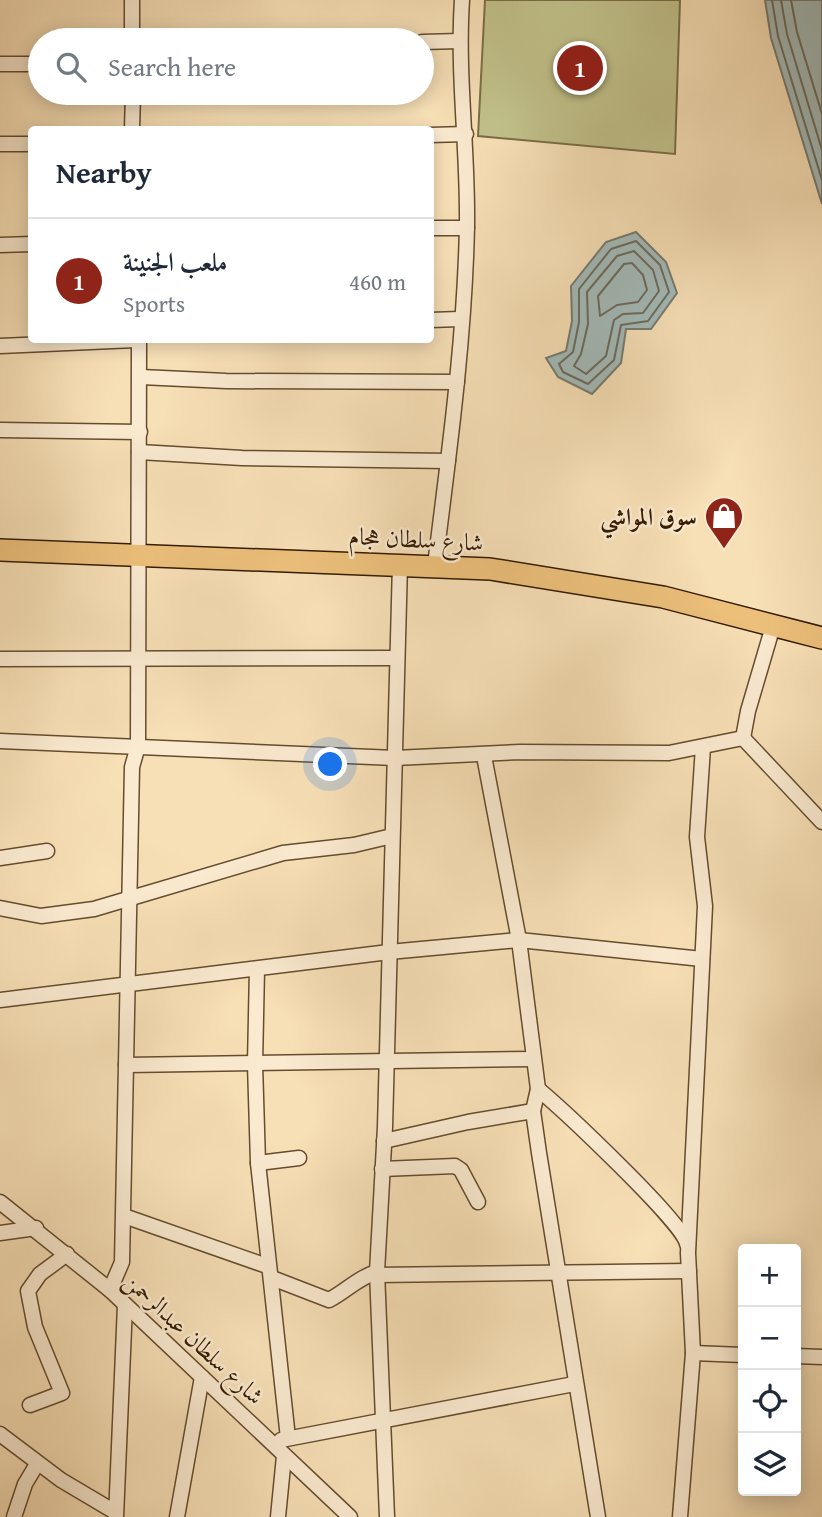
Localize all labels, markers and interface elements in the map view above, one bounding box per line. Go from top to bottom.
search box [28,28,434,105]
pin: 1 [557,42,603,94]
text: Search here [108,47,236,86]
icon: search [52,48,90,86]
text: Nearby [56,150,152,194]
text: ملعب الجنينة [123,242,227,281]
text: 1 [73,265,85,298]
text: 460 m [349,265,406,298]
text: Sports [123,287,185,320]
shop icon: سوق المواشي [703,495,745,550]
place label: سوق المواشي [600,499,697,539]
street label: شارع سلطان هجام [348,518,484,564]
your location [313,747,347,781]
map controls [738,1244,801,1496]
button: + [738,1244,801,1307]
street label: شارع سلطان عبدالرحمن [114,1263,272,1415]
button: − [738,1307,801,1370]
button: locate [738,1370,801,1433]
button: layers [738,1433,801,1496]

